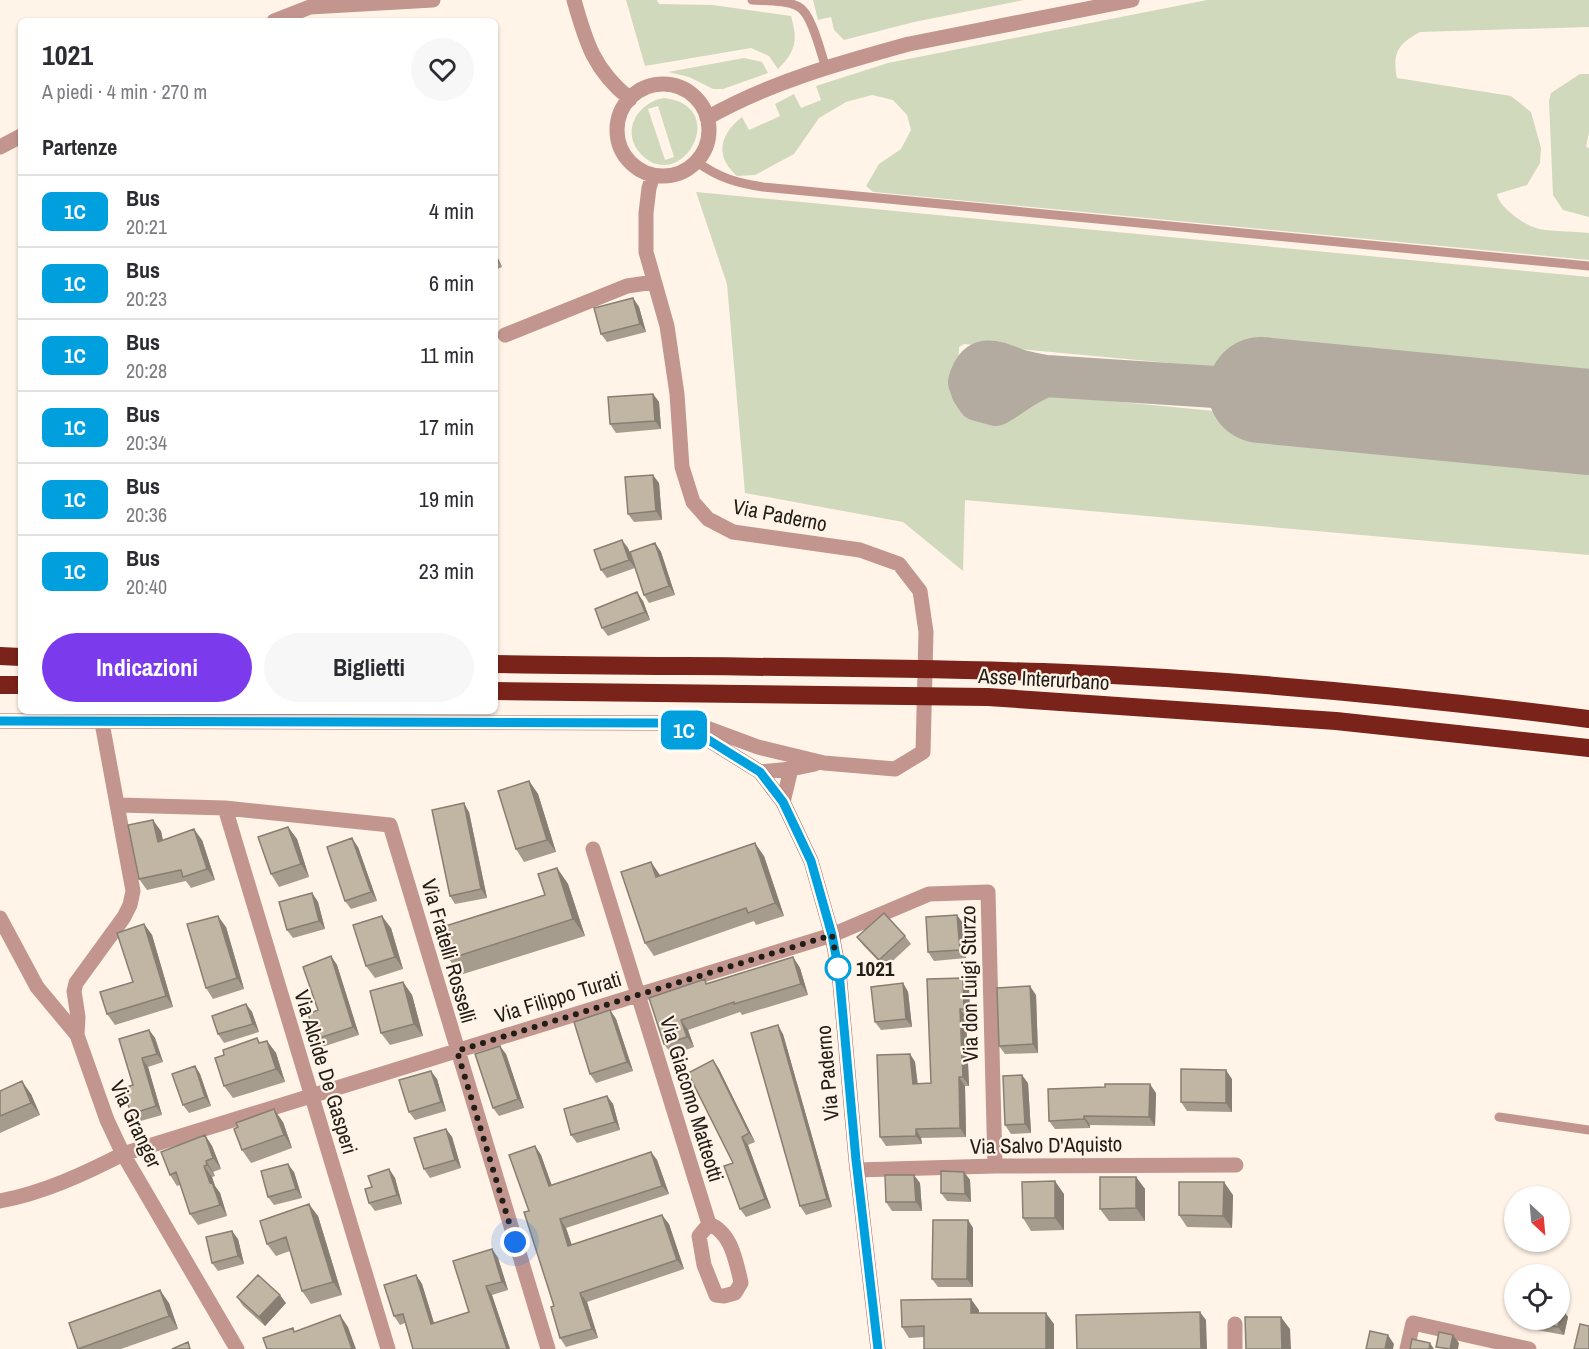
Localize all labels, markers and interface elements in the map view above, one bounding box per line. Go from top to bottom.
text: 1021 [42,36,93,74]
button: heart [411,38,474,101]
text: A piedi · 4 min · 270 m [42,78,207,105]
text: Partenze [42,132,117,162]
text: Bus [126,183,160,213]
text: 4 min [429,196,474,226]
text: 1C [64,197,86,226]
text: 20:21 [126,213,167,240]
text: Bus [126,255,160,285]
text: 6 min [429,268,474,298]
text: 1C [64,269,86,298]
text: 20:23 [126,285,167,312]
text: Bus [126,327,160,357]
text: 11 min [420,340,474,370]
text: 1C [64,341,86,370]
text: 20:28 [126,357,167,384]
text: Bus [126,399,160,429]
text: 17 min [419,412,474,442]
text: 1C [64,413,86,442]
text: 20:34 [126,429,167,456]
text: Bus [126,471,160,501]
text: 19 min [419,484,474,514]
text: 1C [64,485,86,514]
street label: Via Paderno [730,492,830,538]
text: 20:36 [126,501,167,528]
text: Bus [126,543,160,573]
text: 23 min [419,556,474,586]
text: 1C [64,557,86,586]
text: 20:40 [126,573,167,600]
button: Indicazioni [42,633,252,702]
button: Biglietti [264,633,474,702]
street label: Asse Interurbano [977,661,1110,697]
line badge: 1C [657,710,711,750]
text: 1C [673,716,695,745]
street label: Via Fratelli Rosselli [415,875,483,1027]
street label: Via don Luigi Sturzo [953,905,985,1063]
place label: 1021 [856,954,895,983]
marker: 1021 [825,955,851,981]
street label: Via Filippo Turati [491,964,625,1030]
street label: Via Alcide De Gasperi [287,986,365,1158]
street label: Via Giacomo Matteotti [653,1013,731,1185]
street label: Via Paderno [808,1024,846,1122]
street label: Via Granger [103,1075,169,1173]
street label: Via Salvo D'Aquisto [970,1129,1122,1161]
north arrow [1504,1186,1570,1252]
map controls [1504,1186,1570,1330]
your location [500,1227,530,1257]
button: locate [1504,1264,1570,1330]

